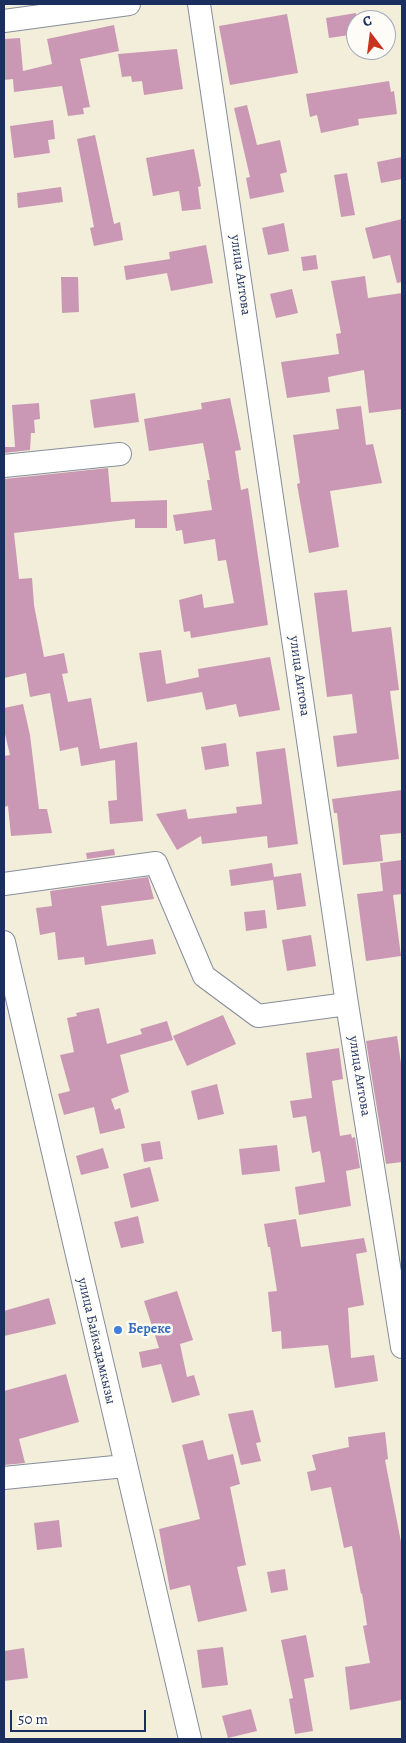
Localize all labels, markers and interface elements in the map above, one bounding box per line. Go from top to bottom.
north arrow [346,10,396,60]
text: С [361,11,374,31]
street label: улица Аитова [226,234,254,316]
street label: улица Аитова [285,635,313,717]
street label: улица Аитова [344,1035,374,1117]
street label: улица Байкадамкызы [73,1276,119,1406]
place label: Береке [128,1322,171,1338]
marker: Береке [112,1324,124,1336]
scale bar [12,1700,149,1732]
text: 50 m [18,1709,48,1729]

